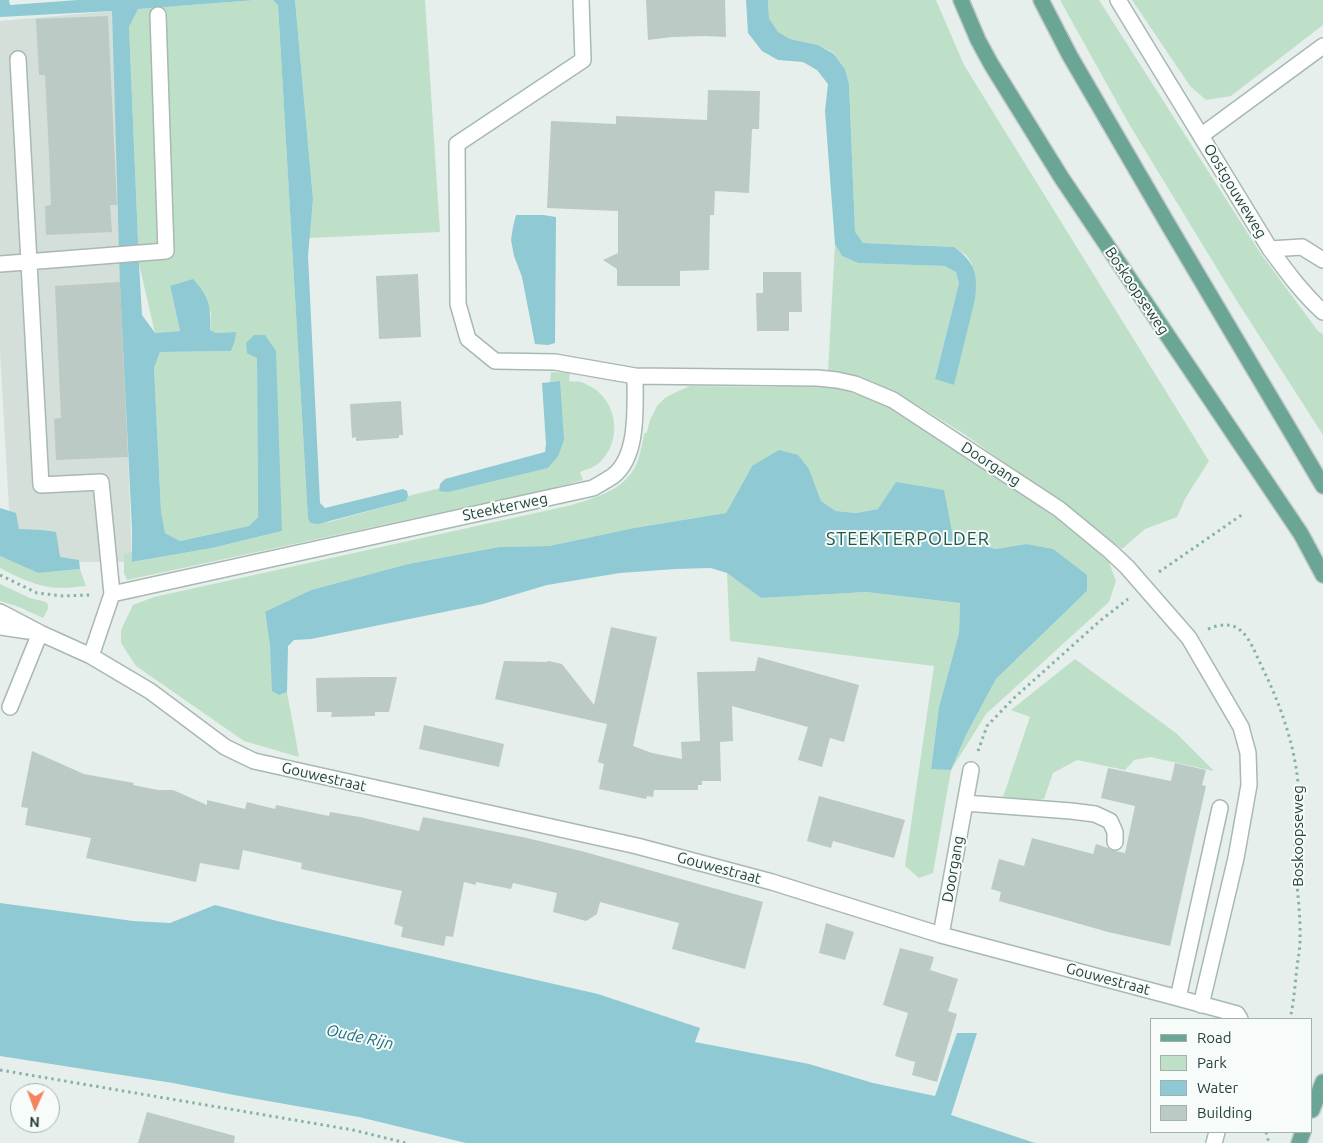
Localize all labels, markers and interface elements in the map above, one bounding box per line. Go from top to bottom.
street label: Oostgouweweg [1200,140,1270,242]
street label: Boskoopseweg [1101,244,1173,338]
street label: Doorgang [958,438,1024,490]
street label: Steekterweg [461,489,549,525]
district label: STEEKTERPOLDER [824,528,992,550]
street label: Gouwestraat [280,758,368,796]
street label: Boskoopseweg [1289,785,1307,887]
street label: Doorgang [938,834,968,904]
street label: Gouwestraat [675,848,763,888]
street label: Gouwestraat [1064,959,1152,999]
legend [1150,1018,1313,1133]
water label: Oude Rijn [325,1021,395,1053]
text: Road [1197,1029,1232,1046]
text: Park [1197,1054,1227,1071]
text: Water [1197,1079,1238,1096]
north arrow [10,1083,60,1133]
text: Building [1197,1104,1252,1121]
text: N [29,1114,40,1130]

